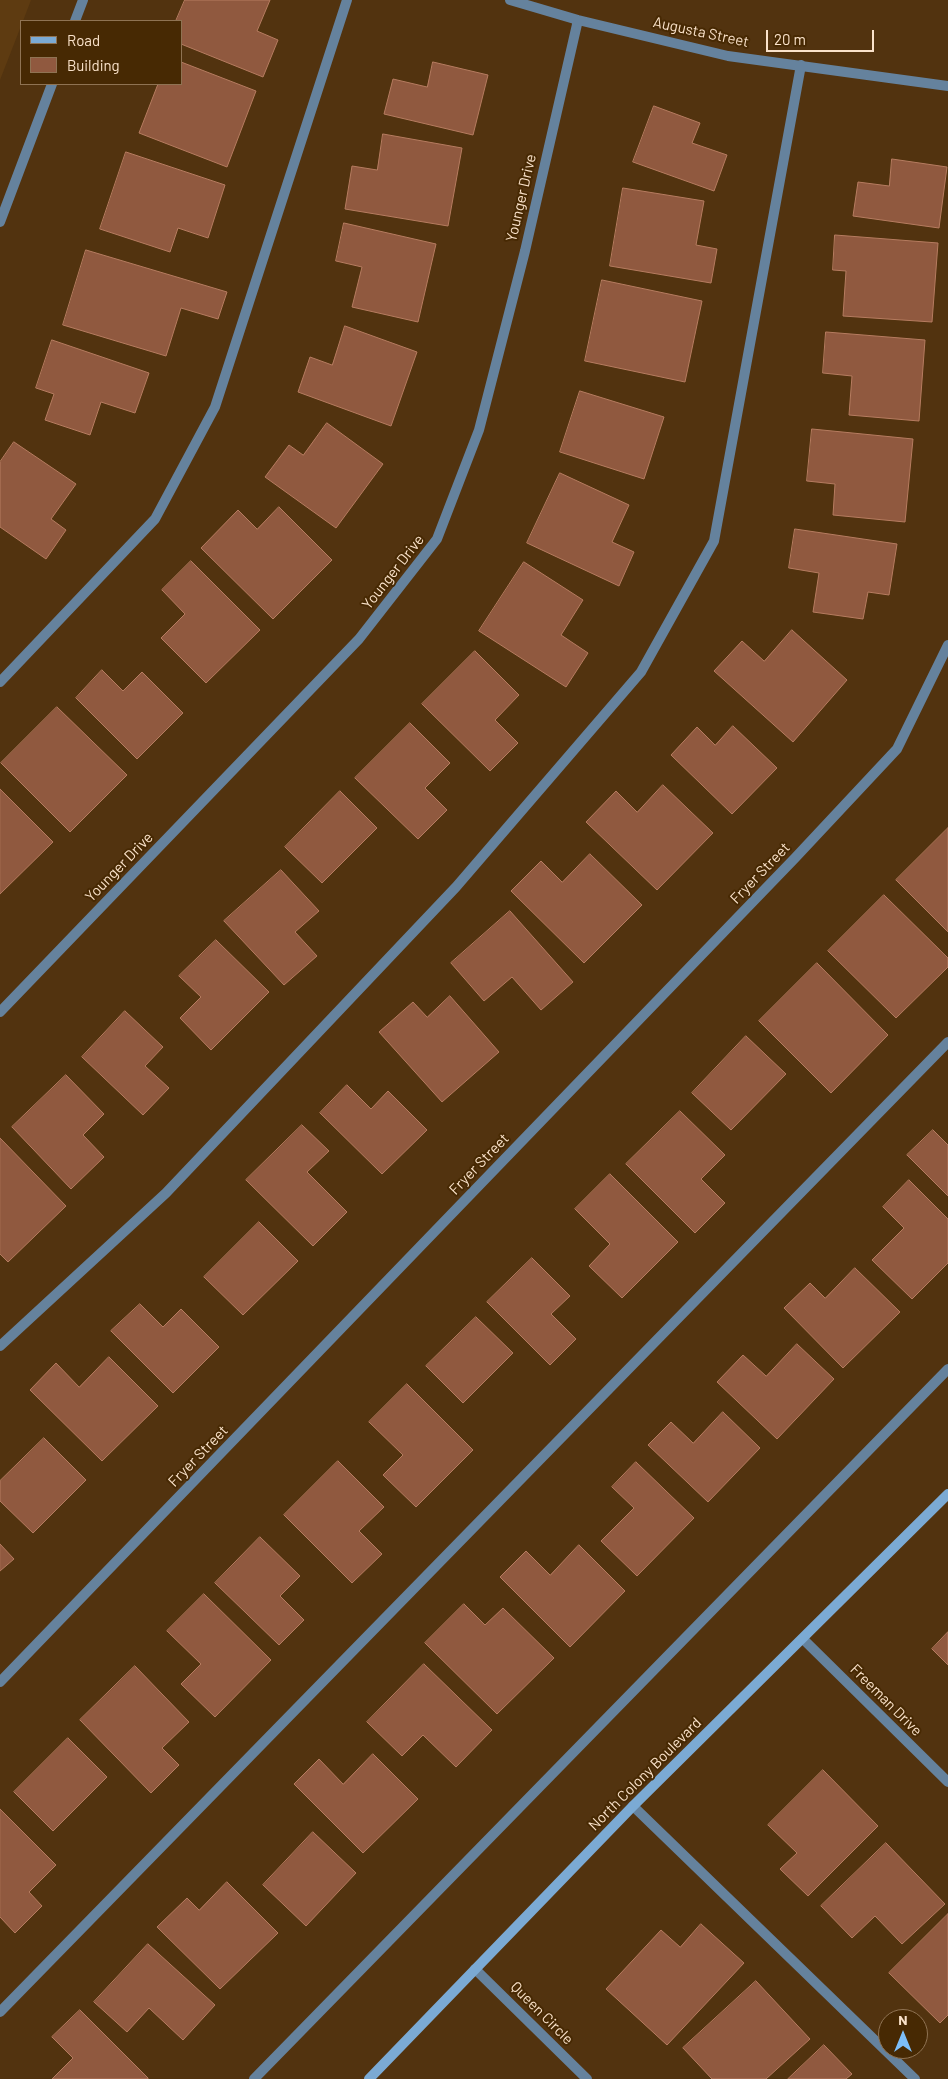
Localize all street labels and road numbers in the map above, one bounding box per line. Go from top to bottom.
street label: Augusta Street [651,13,751,51]
street label: Younger Drive [502,152,540,244]
street label: Younger Drive [358,531,428,613]
street label: Younger Drive [81,828,157,906]
street label: Fryer Street [726,839,794,907]
street label: Fryer Street [445,1130,513,1198]
street label: Fryer Street [164,1422,232,1490]
street label: Freeman Drive [846,1660,926,1740]
street label: North Colony Boulevard [585,1714,705,1834]
street label: Queen Circle [507,1978,577,2048]

